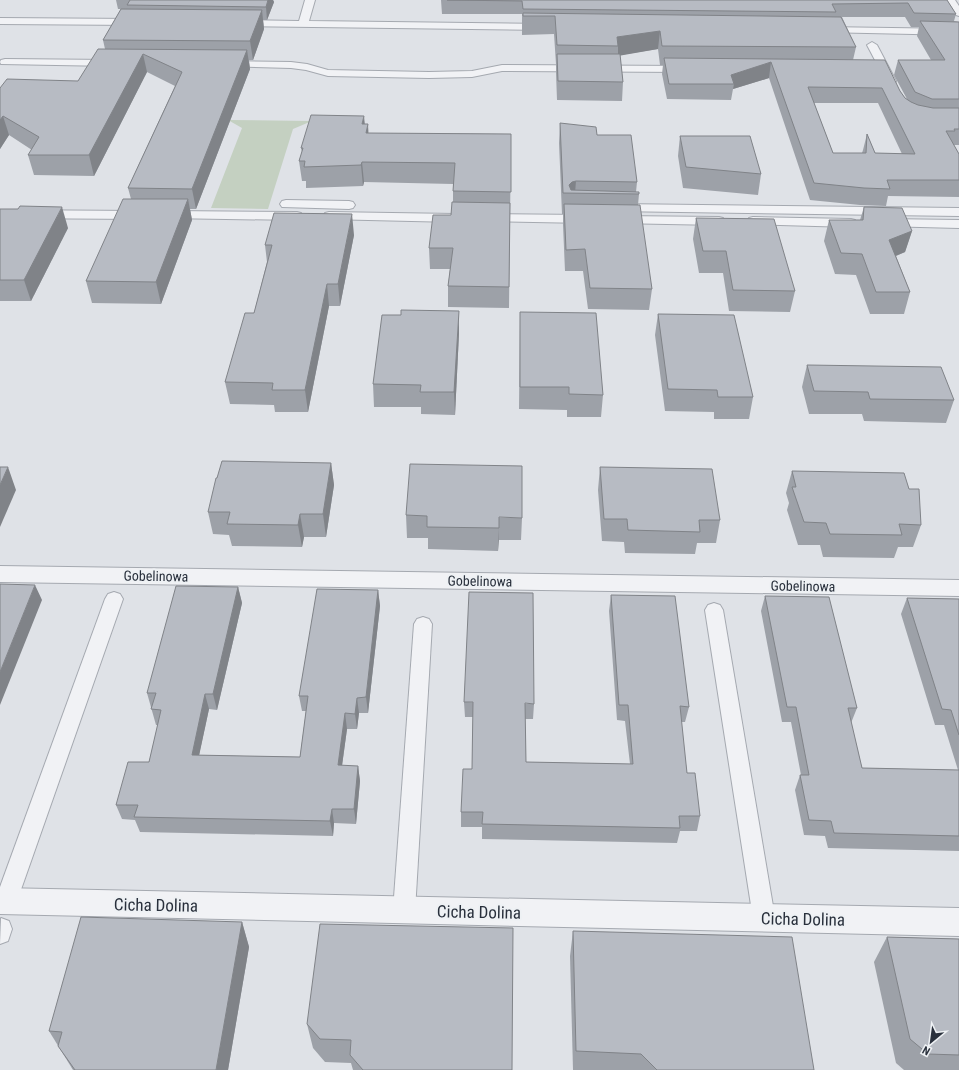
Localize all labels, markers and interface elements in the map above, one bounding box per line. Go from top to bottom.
street label: Gobelinowa [123,567,189,585]
street label: Gobelinowa [447,572,513,590]
street label: Gobelinowa [770,577,836,595]
street label: Cicha Dolina [114,894,198,916]
street label: Cicha Dolina [437,901,521,923]
street label: Cicha Dolina [761,908,845,930]
north arrow [911,1022,951,1062]
text: N [920,1043,932,1058]

